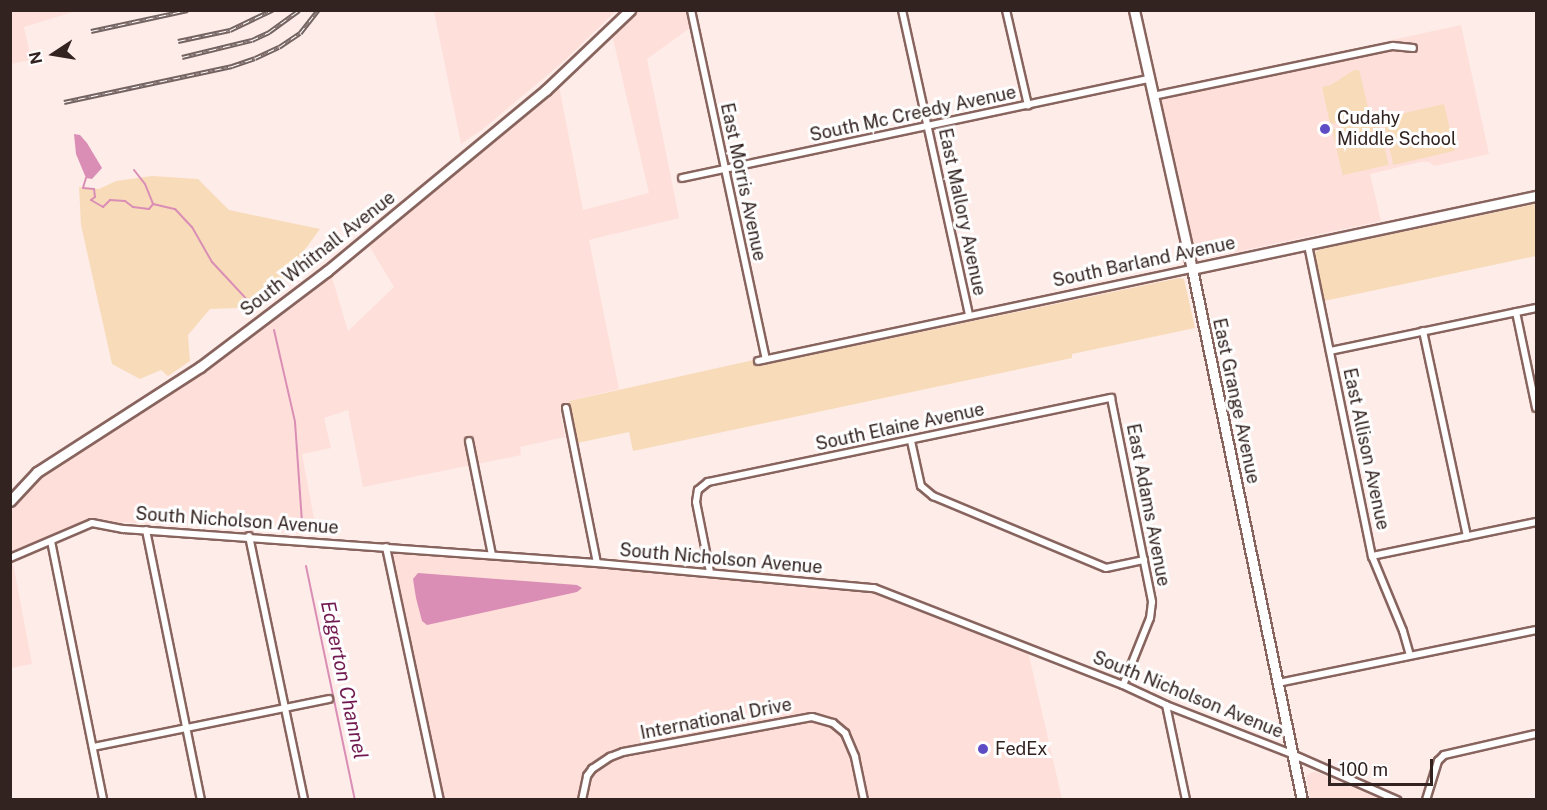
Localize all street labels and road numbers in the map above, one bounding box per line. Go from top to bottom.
street label: South Mc Creedy Avenue [808,82,1018,146]
street label: East Morris Avenue [716,101,770,263]
street label: East Mallory Avenue [934,126,990,298]
street label: South Whitnall Avenue [236,187,400,321]
street label: South Barland Avenue [1051,232,1237,292]
street label: East Grange Avenue [1208,316,1264,486]
street label: East Allison Avenue [1338,366,1394,532]
street label: South Elaine Avenue [814,399,986,455]
street label: East Adams Avenue [1122,422,1174,588]
street label: South Nicholson Avenue [135,503,339,539]
street label: South Nicholson Avenue [619,539,823,579]
street label: South Nicholson Avenue [1090,647,1286,743]
street label: International Drive [638,694,794,744]

